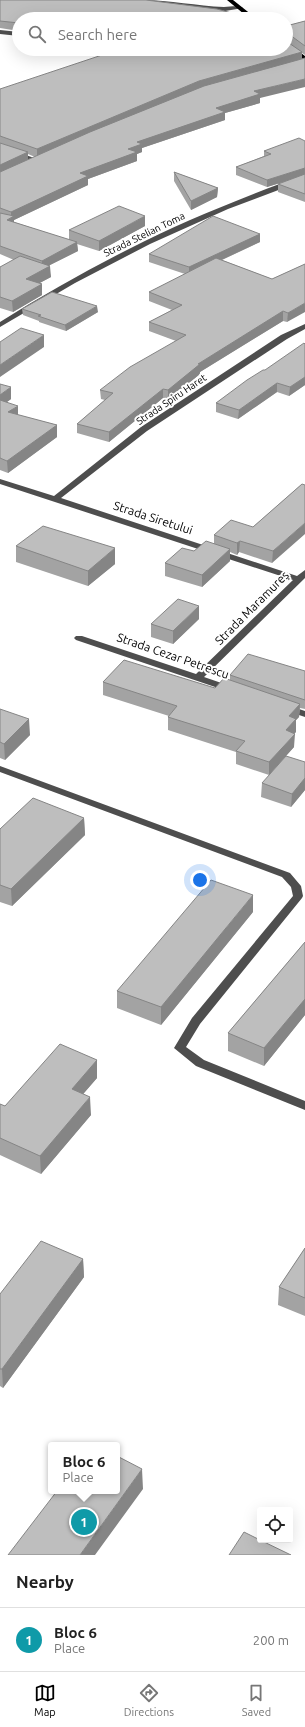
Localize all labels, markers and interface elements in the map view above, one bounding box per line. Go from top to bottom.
search box [12,12,293,56]
icon: search [26,23,48,45]
text: Search here [58,26,137,43]
street label: Strada Stelian Toma [102,210,187,259]
street label: Strada Spiru Haret [134,372,208,427]
street label: Strada Siretului [112,499,194,536]
street label: Strada Maramureș [212,568,291,647]
street label: Strada Cezar Petrescu [115,630,231,681]
your location [190,870,210,890]
popup [48,1442,120,1494]
text: Bloc 6 [63,1453,105,1470]
text: Place [63,1470,94,1484]
pin: 1 [71,1507,97,1537]
map controls [257,1507,293,1543]
button: locate [257,1507,293,1543]
text: Nearby [16,1572,74,1591]
text: Bloc 6 [54,1624,97,1641]
text: 1 [25,1633,33,1647]
text: 200 m [253,1633,289,1647]
text: Place [54,1641,85,1655]
tab: Map [34,1682,56,1718]
tab: Directions [124,1682,174,1718]
tab: Saved [242,1682,271,1718]

